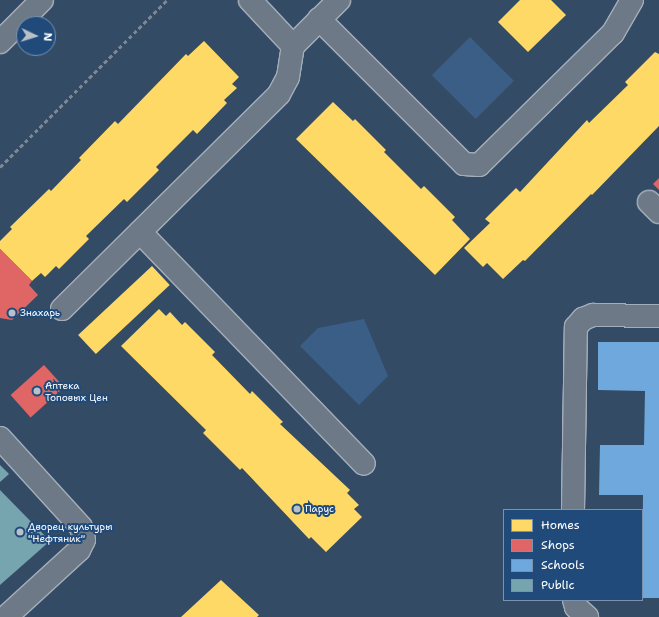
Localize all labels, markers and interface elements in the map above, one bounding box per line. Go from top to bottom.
north arrow [16,16,56,56]
text: N [40,32,55,42]
place label: Знахарь [20,307,60,319]
marker: Знахарь [7,308,17,318]
place label: Аптека Топовых Цен [45,379,108,402]
marker: Аптека Топовых Цен [32,386,42,396]
place label: Парус [305,503,334,515]
marker: Парус [292,504,302,514]
legend [503,509,643,601]
text: Homes [541,517,580,533]
place label: Дворец культуры "Нефтяник" [28,520,112,544]
marker: Дворец культуры "Нефтяник" [15,527,25,537]
text: Shops [541,537,575,553]
text: Schools [541,557,585,573]
text: Public [541,577,575,593]

